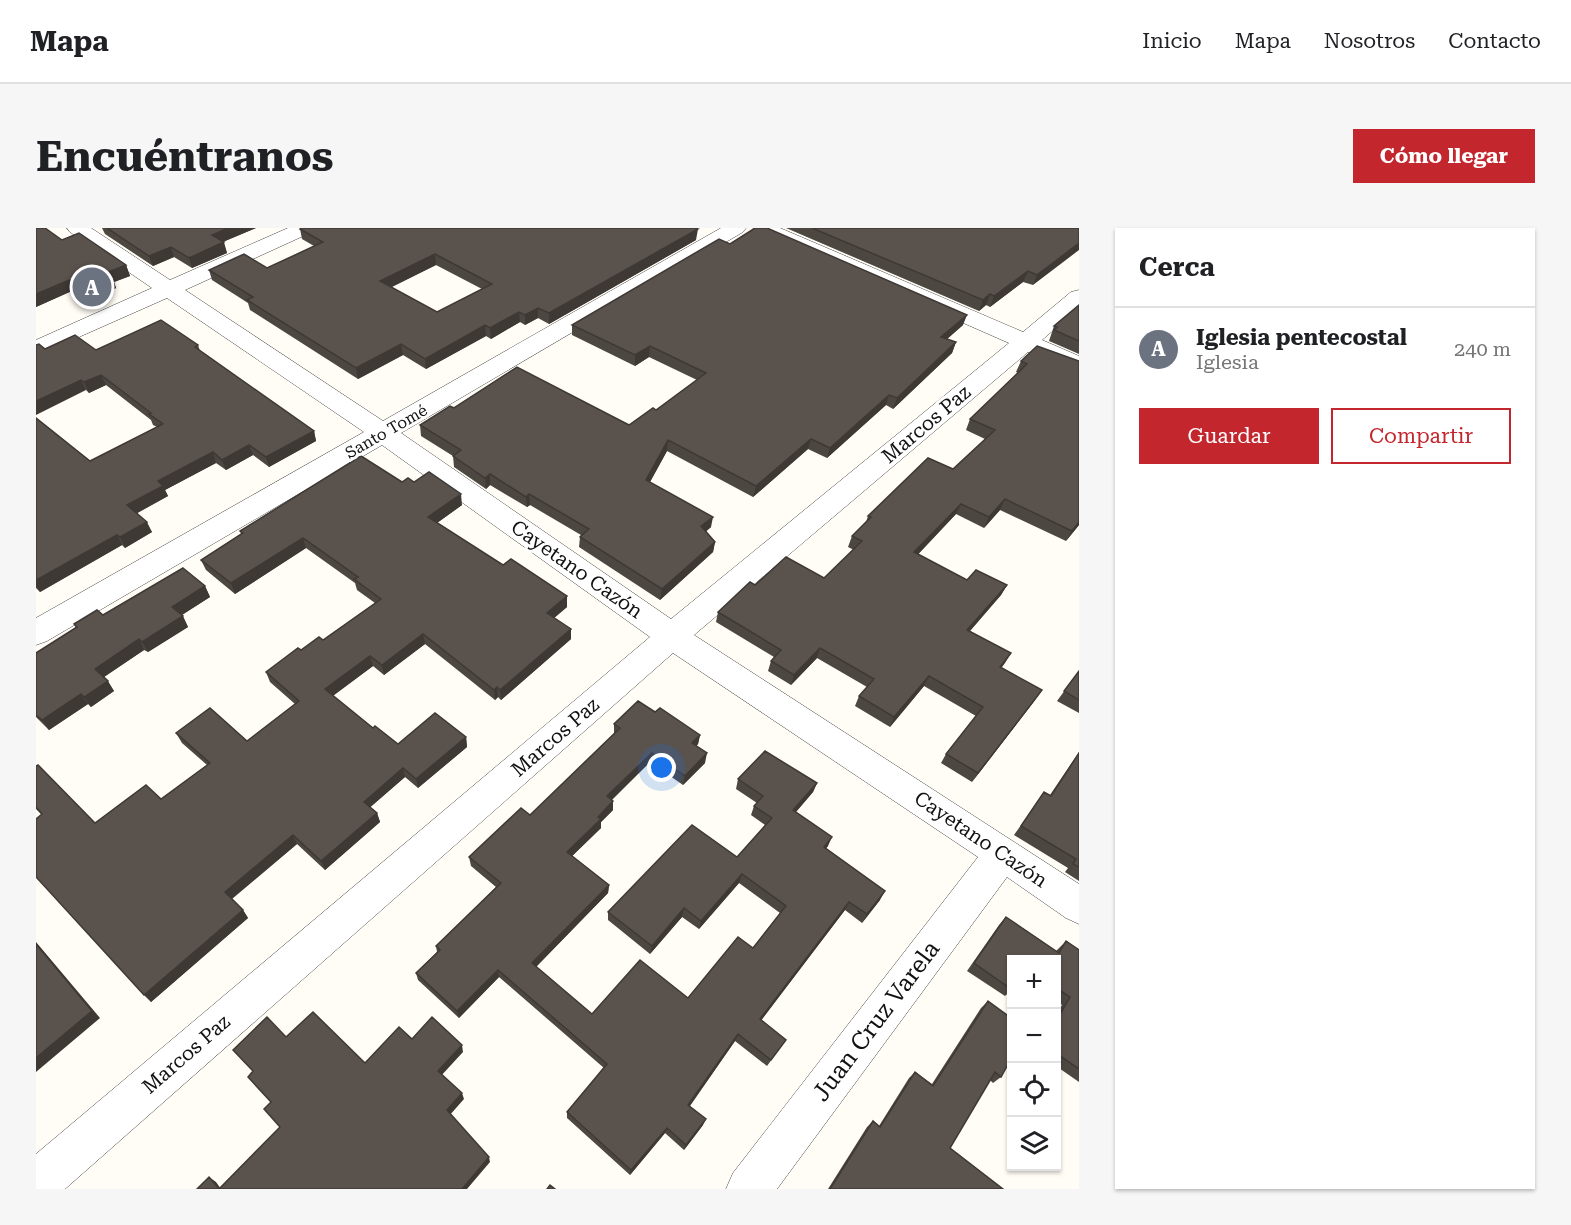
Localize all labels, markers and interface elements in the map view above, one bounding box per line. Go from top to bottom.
text: Mapa [30,25,109,58]
text: Inicio [1142,29,1202,53]
text: Mapa [1235,29,1291,53]
text: Nosotros [1324,29,1415,53]
text: Contacto [1448,29,1541,53]
button: Cómo llegar [1353,129,1535,183]
text: Encuéntranos [36,132,334,181]
text: Cerca [1139,252,1215,282]
pin: A [72,264,112,310]
text: Iglesia pentecostal [1196,325,1407,350]
text: A [1151,337,1166,361]
text: 240 m [1454,337,1511,361]
text: Iglesia [1196,350,1259,374]
street label: Marcos Paz [877,380,975,468]
street label: Santo Tomé [342,400,431,463]
button: Guardar [1139,408,1319,464]
button: Compartir [1331,408,1511,464]
street label: Cayetano Cazón [507,515,648,623]
street label: Marcos Paz [506,692,604,782]
your location [647,753,676,782]
street label: Cayetano Cazón [910,786,1052,892]
street label: Juan Cruz Varela [807,935,945,1107]
map controls [1007,955,1061,1171]
button: + [1007,955,1061,1009]
street label: Marcos Paz [137,1009,235,1099]
button: − [1007,1009,1061,1063]
button: locate [1007,1063,1061,1117]
button: layers [1007,1117,1061,1171]

